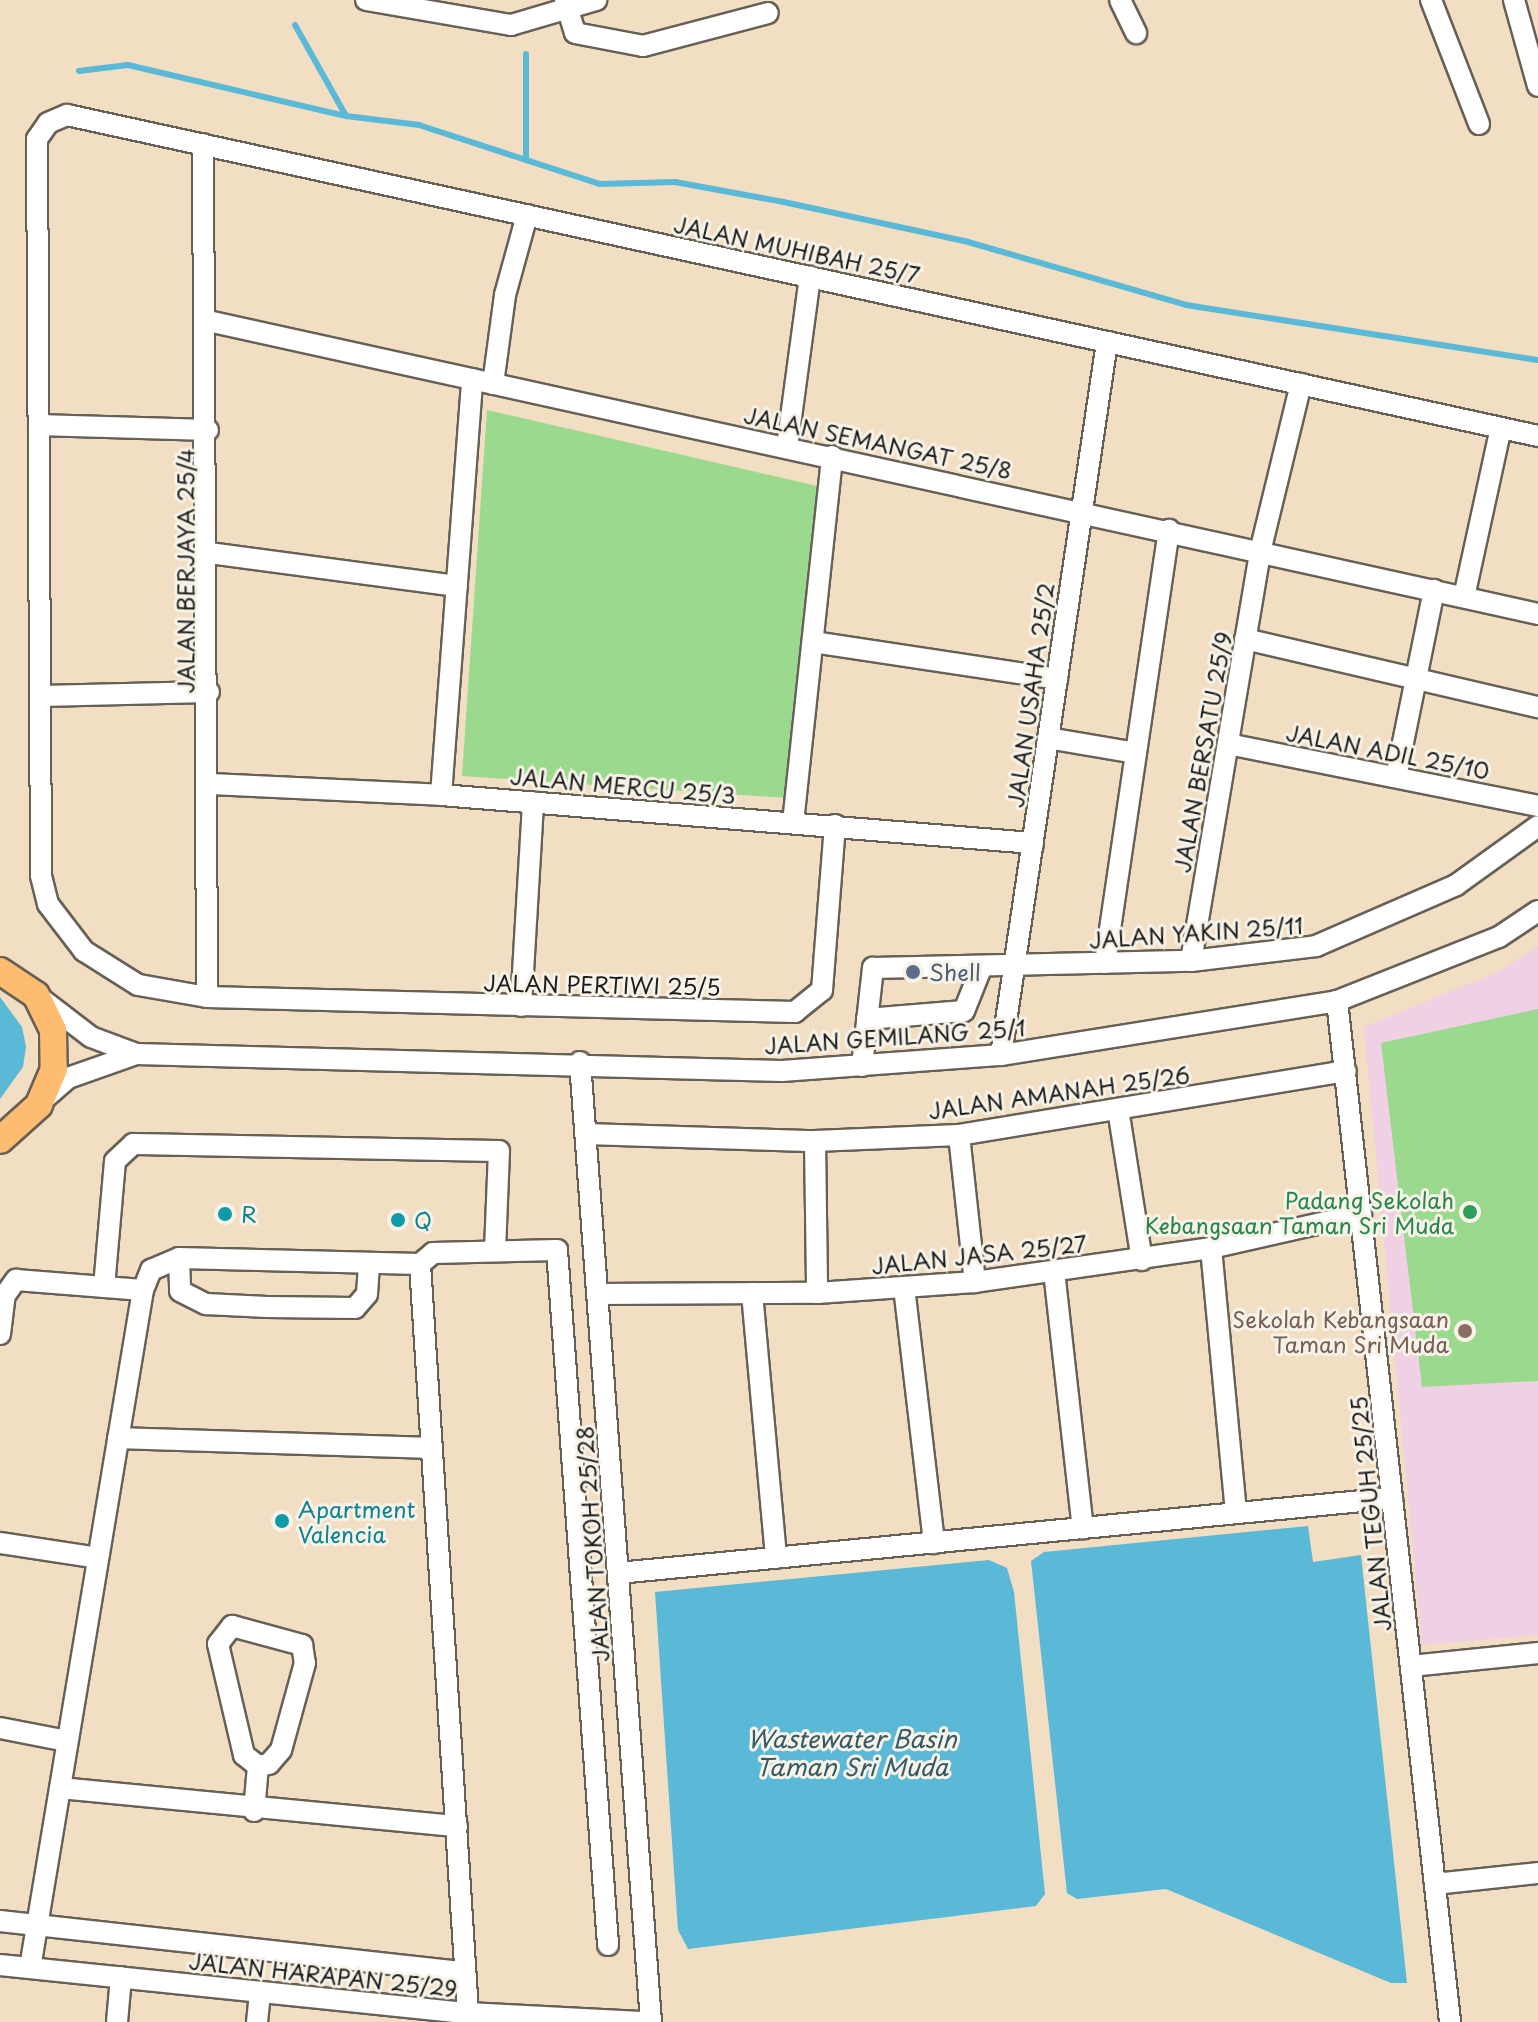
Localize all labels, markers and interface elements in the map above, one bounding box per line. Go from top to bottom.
street label: JALAN MUHIBAH 25/7 [672,210,922,288]
street label: JALAN SEMANGAT 25/8 [742,401,1014,483]
street label: JALAN BERJAYA 25/4 [172,451,198,691]
street label: JALAN USAHA 25/2 [1001,582,1059,808]
street label: JALAN BERSATU 25/9 [1168,629,1236,875]
street label: JALAN ADIL 25/10 [1284,718,1492,784]
street label: JALAN MERCU 25/3 [509,762,737,808]
street label: JALAN YAKIN 25/11 [1089,911,1303,953]
place label: Shell [929,959,981,985]
marker: Shell [904,963,922,981]
street label: JALAN PERTIWI 25/5 [485,969,719,999]
street label: JALAN GEMILANG 25/1 [763,1014,1027,1058]
street label: JALAN AMANAH 25/26 [927,1061,1191,1123]
place label: Padang Sekolah Kebangsaan Taman Sri Muda [1144,1186,1454,1238]
place label: R [241,1201,257,1227]
marker: Padang Sekolah Kebangsaan Taman Sri Muda [1461,1203,1479,1221]
marker: R [216,1205,234,1223]
place label: Q [414,1207,432,1233]
marker: Q [389,1211,407,1229]
street label: JALAN JASA 25/27 [871,1230,1087,1278]
place label: Sekolah Kebangsaan Taman Sri Muda [1232,1305,1449,1356]
marker: Sekolah Kebangsaan Taman Sri Muda [1456,1322,1474,1340]
street label: JALAN TEGUH 25/25 [1345,1395,1395,1633]
street label: JALAN TOKOH 25/28 [571,1425,613,1663]
place label: Apartment Valencia [298,1495,415,1546]
marker: Apartment Valencia [273,1512,291,1530]
water label: Wastewater Basin Taman Sri Muda [747,1725,957,1781]
street label: JALAN HARAPAN 25/29 [190,1947,456,2001]

